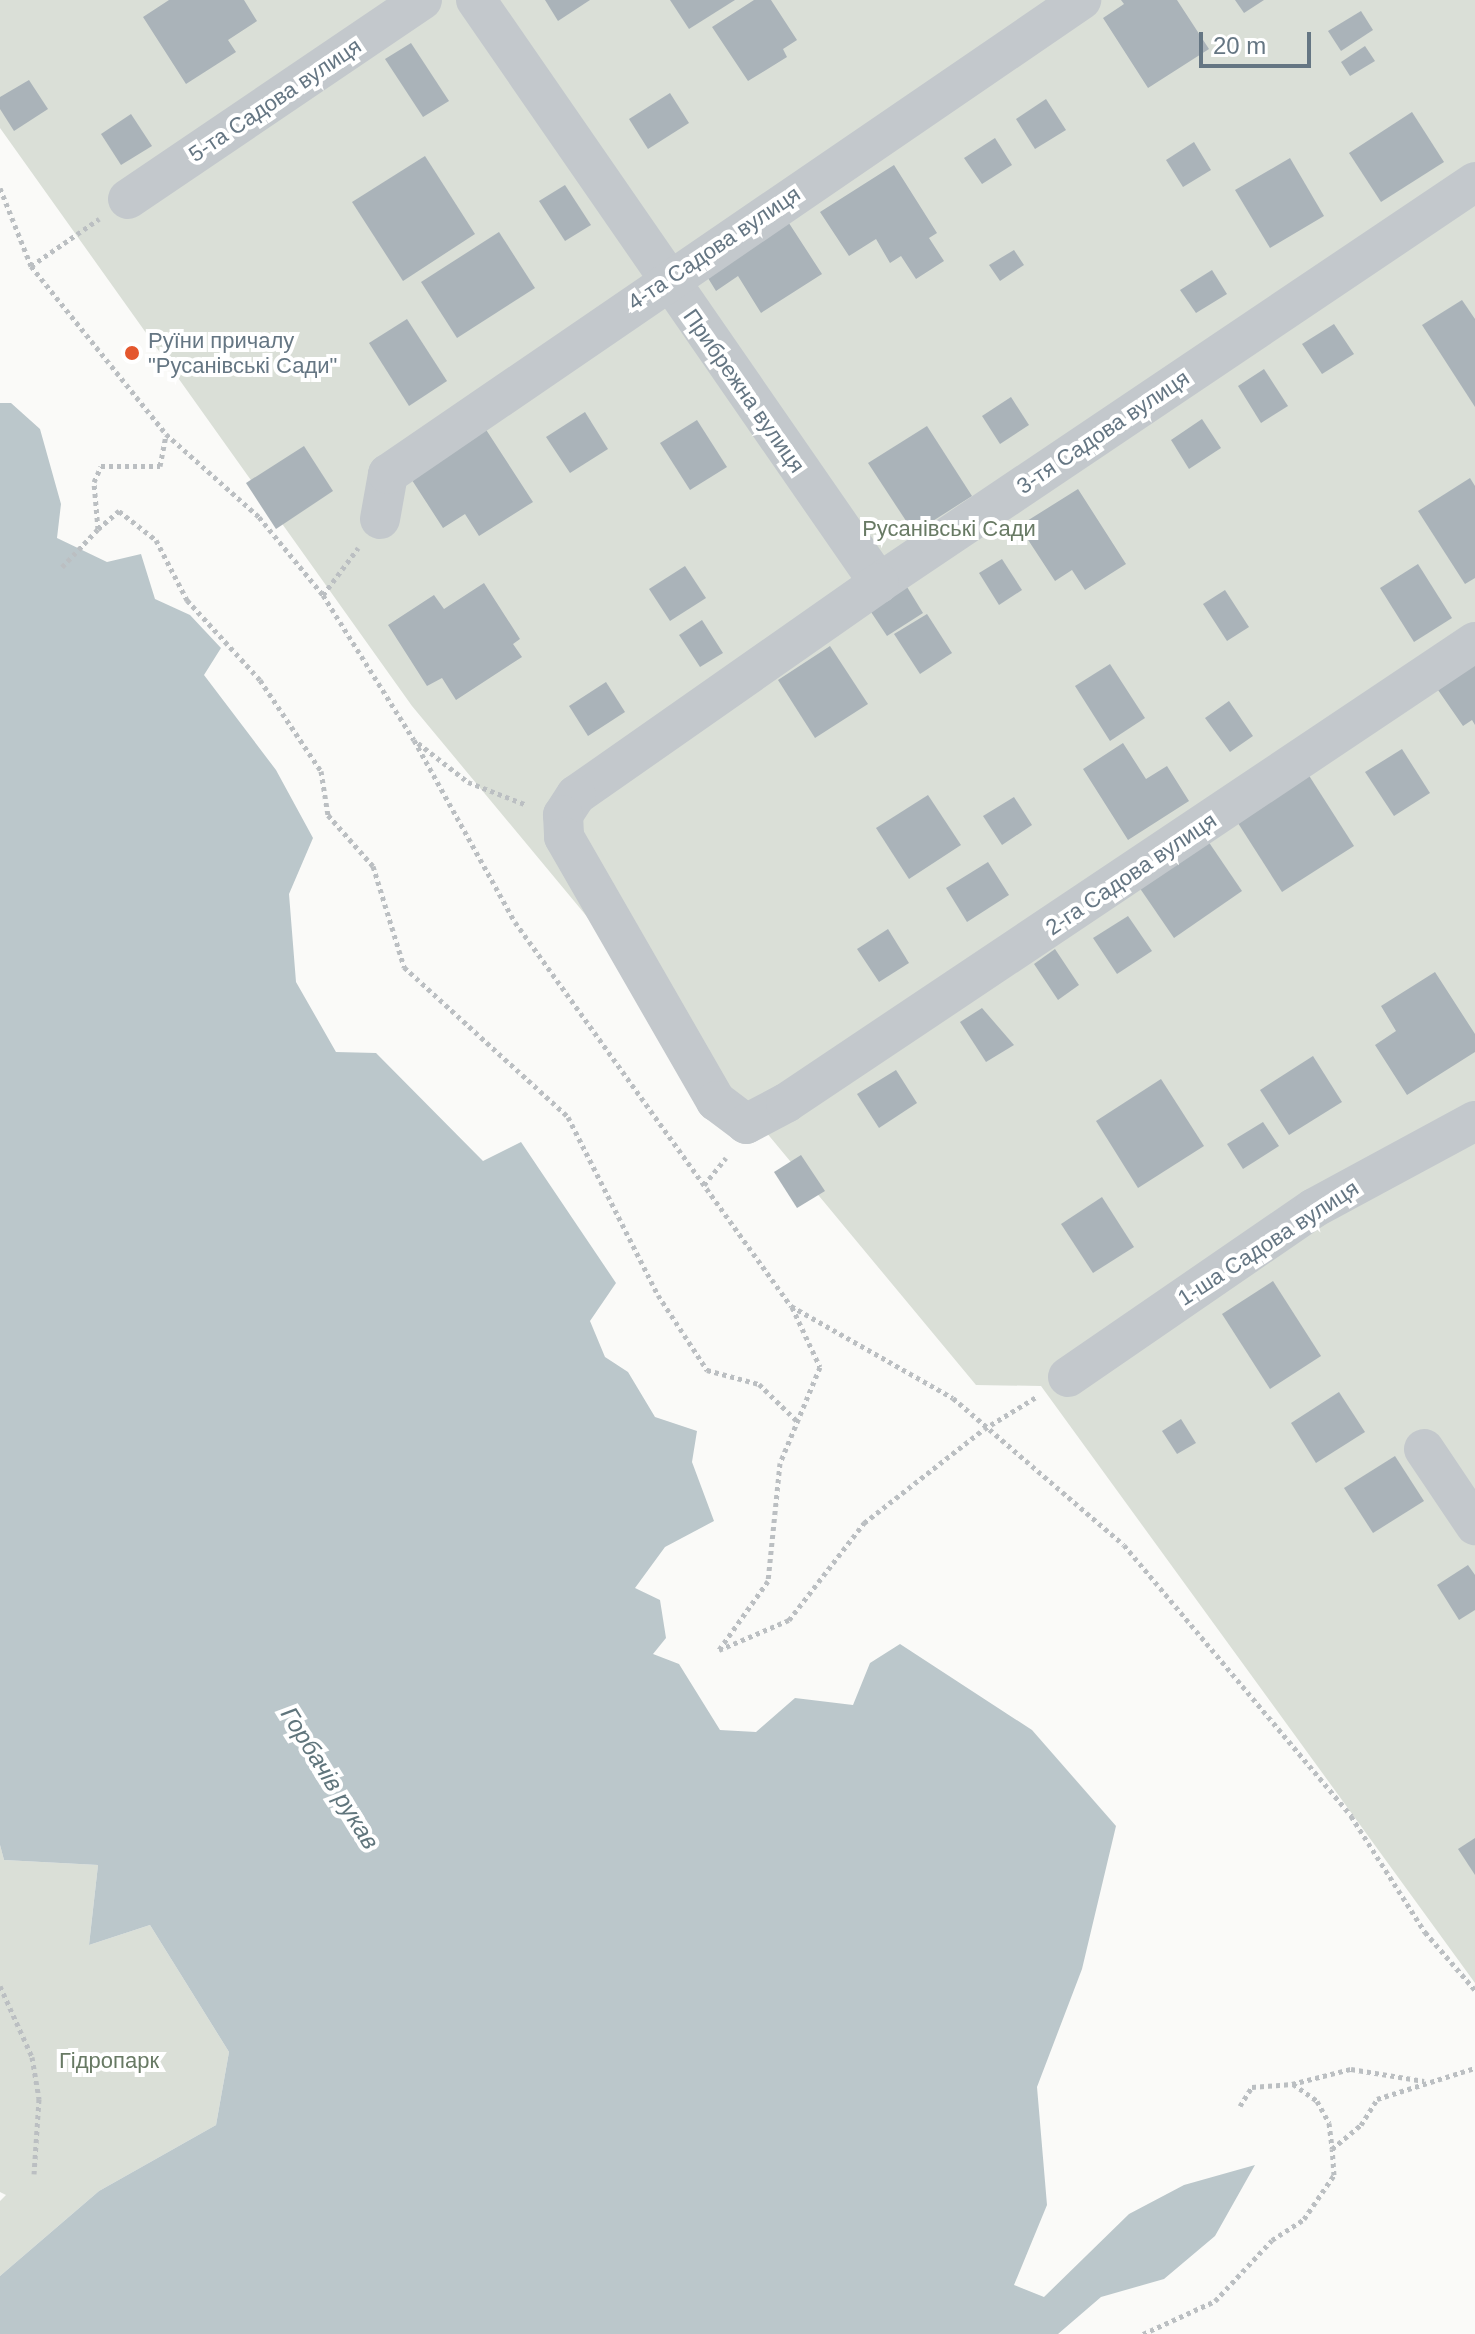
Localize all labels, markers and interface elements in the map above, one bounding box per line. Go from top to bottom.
scale bar [1203,16,1315,66]
street label: 5-та Садова вулиця [184,32,366,168]
text: 20 m [1213,32,1266,59]
street label: 4-та Садова вулиця [623,180,805,316]
street label: Прибрежна вулиця [678,304,810,478]
place label: Руїни причалу "Русанівські Сади" [148,327,337,378]
marker: Руїни причалу "Русанівські Сади" [123,344,141,362]
street label: 3-тя Садова вулиця [1012,365,1194,499]
park label: Русанівські Сади [862,516,1036,542]
street label: 2-га Садова вулиця [1041,807,1221,941]
street label: 1-ша Садова вулиця [1173,1175,1363,1311]
water label: Горбачів рукав [275,1702,385,1854]
park label: Гідропарк [59,2048,159,2074]

